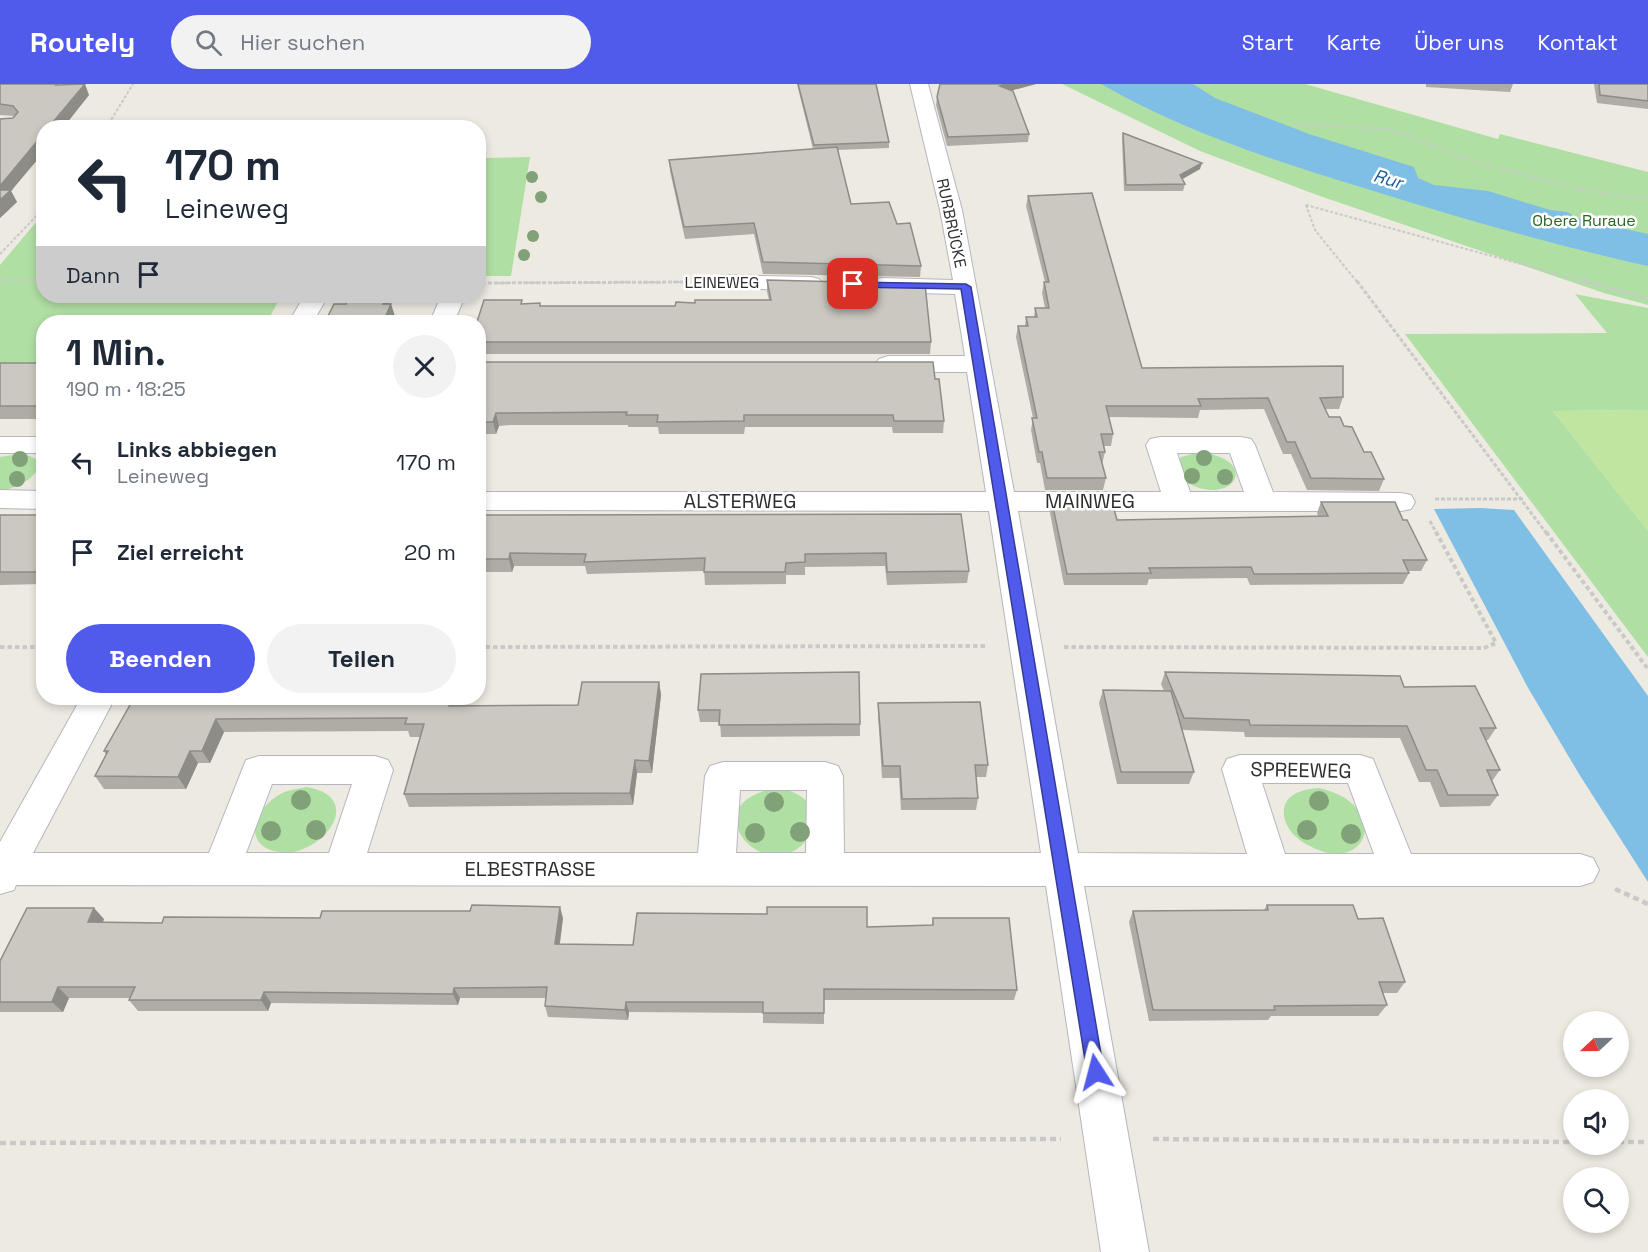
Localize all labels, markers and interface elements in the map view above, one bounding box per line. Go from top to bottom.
search box [171,15,591,69]
text: Routely [30,24,135,60]
icon: search [192,26,225,59]
text: Hier suchen [240,28,365,56]
text: Start [1242,29,1294,56]
text: Karte [1327,29,1381,56]
text: Über uns [1414,29,1504,56]
text: Kontakt [1537,29,1618,56]
text: 170 m [165,139,281,192]
icon: left [66,144,144,222]
water label: Rur [1371,163,1407,194]
street label: RURBRÜCKE [932,176,971,270]
text: Leineweg [165,191,289,226]
park label: Obere Ruraue [1532,210,1636,231]
icon: arrive [132,258,165,291]
pin [827,258,878,309]
text: Dann [66,261,120,289]
icon: arrive [836,267,869,300]
street label: LEINEWEG [685,272,759,293]
text: 1 Min. [66,330,166,376]
button: close [393,335,456,398]
text: 190 m · 18:25 [66,376,186,402]
text: Links abbiegen [117,435,277,463]
icon: left [66,446,99,479]
text: 170 m [396,448,456,476]
text: Leineweg [117,463,209,489]
street label: ALSTERWEG [684,488,796,514]
street label: MAINWEG [1045,488,1135,514]
icon: arrive [66,536,99,569]
text: Ziel erreicht [117,538,244,566]
text: 20 m [404,538,456,566]
button: Beenden [66,624,255,693]
button: Teilen [267,624,456,693]
street label: SPREEWEG [1250,756,1352,784]
street label: ELBESTRASSE [464,856,596,882]
north arrow [1563,1011,1629,1077]
map controls [1563,1011,1629,1233]
position arrow [1064,1040,1128,1104]
button: sound [1563,1089,1629,1155]
button: search [1563,1167,1629,1233]

